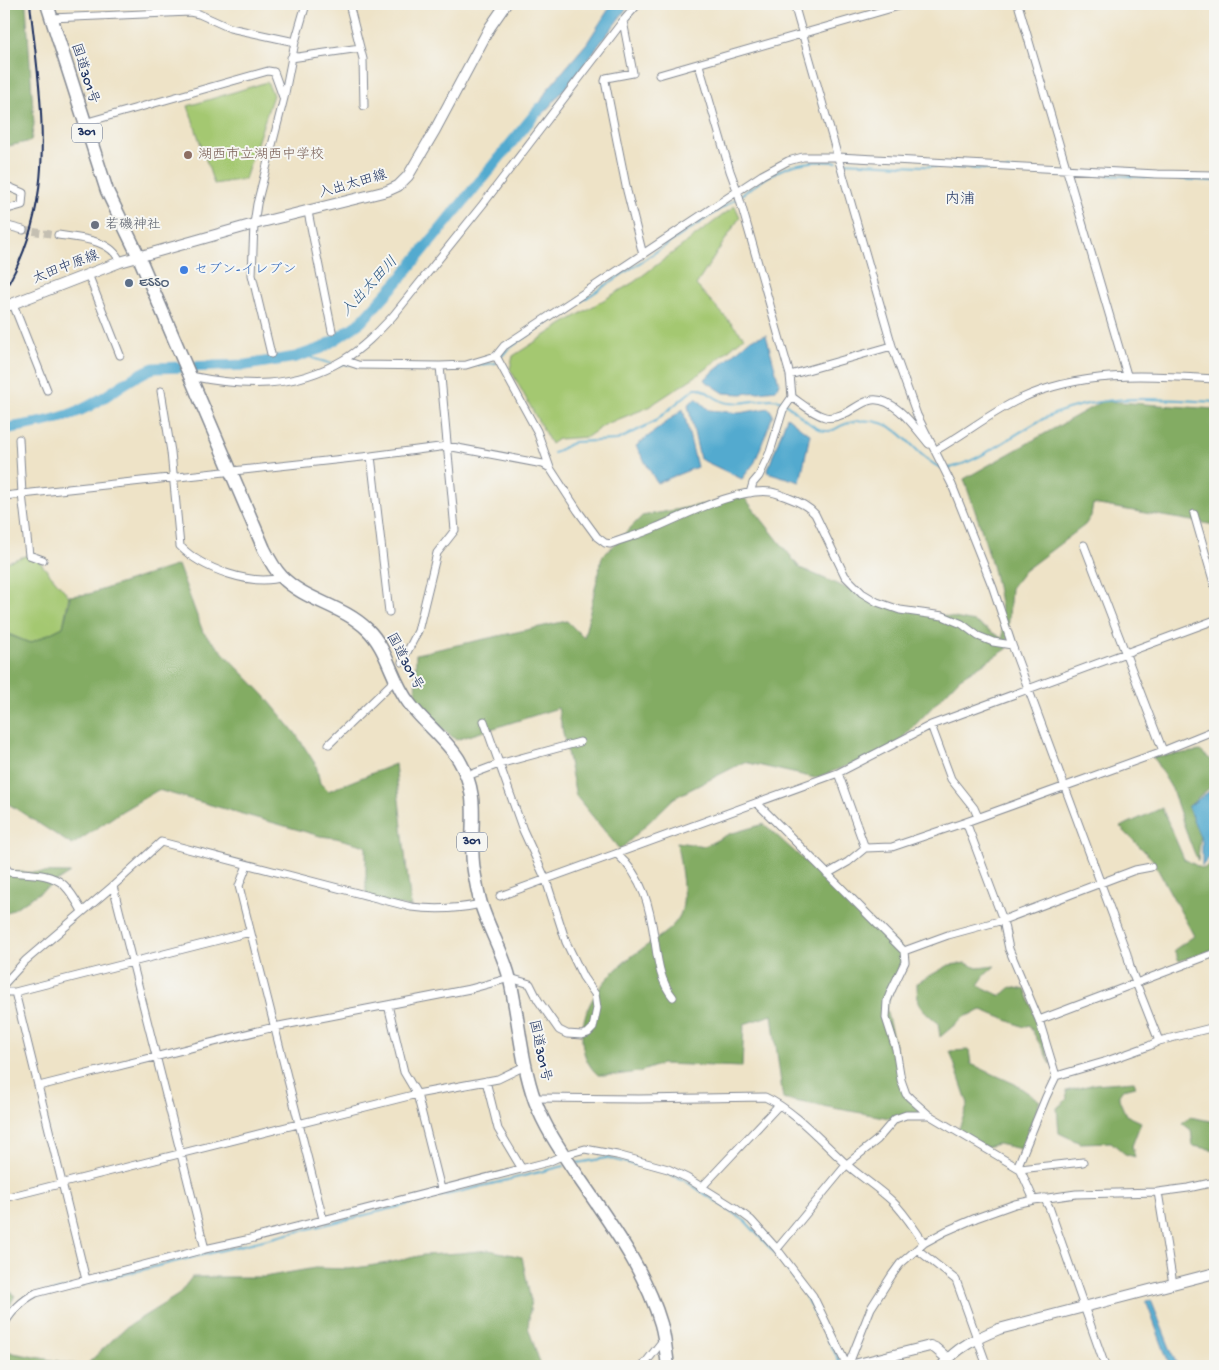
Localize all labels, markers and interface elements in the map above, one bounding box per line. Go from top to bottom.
street label: 国道301号 [66,41,102,107]
road number: 301 [72,124,102,142]
place label: 湖西市立湖西中学校 [198,147,324,164]
marker: 湖西市立湖西中学校 [182,149,194,161]
street label: 入出太田線 [317,167,389,203]
district label: 内浦 [945,190,975,209]
place label: 若磯神社 [105,217,161,234]
marker: 若磯神社 [89,219,101,231]
street label: 太田中原線 [30,248,102,288]
water label: 入出太田川 [338,253,402,321]
place label: セブン-イレブン [194,262,296,279]
marker: セブン-イレブン [178,264,190,276]
place label: ESSO [139,275,170,292]
marker: ESSO [123,277,135,289]
street label: 国道301号 [382,630,426,694]
road number: 301 [457,832,487,852]
street label: 国道301号 [524,1018,554,1084]

